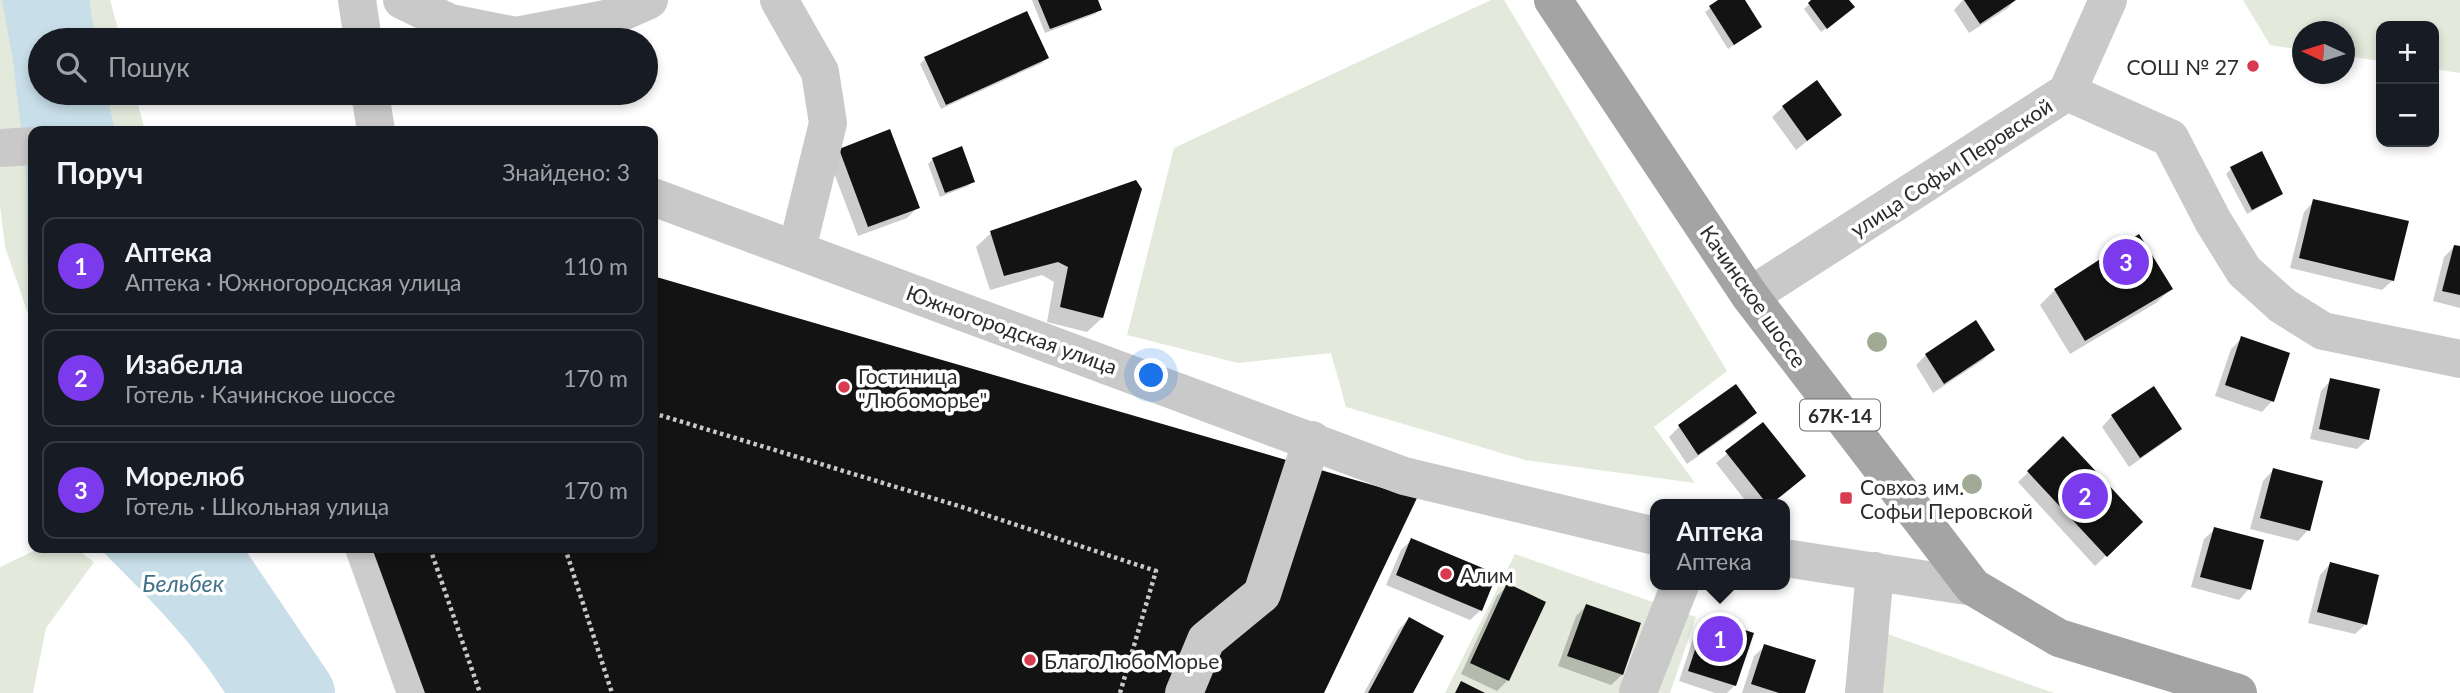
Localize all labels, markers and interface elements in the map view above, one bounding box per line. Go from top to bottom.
north arrow [2292,21,2355,84]
map controls [2376,21,2439,147]
button: + [2376,21,2439,84]
search box [28,28,658,105]
icon: search [52,48,90,86]
text: Пошук [108,51,190,83]
place label: СОШ № 27 [2126,54,2239,79]
marker: СОШ № 27 [2245,58,2261,74]
button: − [2376,84,2439,147]
street label: улица Софьи Перовской [1845,92,2057,242]
text: Поруч [56,154,143,190]
text: Знайдено: 3 [502,158,630,186]
street label: Качинское шоссе [1696,220,1812,372]
text: Аптека [125,236,212,268]
pin: 3 [2103,236,2149,288]
text: 1 [74,252,88,280]
text: 110 m [563,252,628,280]
text: Аптека · Южногородская улица [125,268,461,296]
street label: Южногородская улица [903,279,1121,379]
text: Изабелла [125,348,243,380]
your location [1134,358,1168,392]
place label: Гостиница "Любоморье" [858,363,987,412]
text: 2 [74,364,88,392]
text: 170 m [563,364,628,392]
marker: Гостиница "Любоморье" [836,379,852,395]
text: Готель · Качинское шоссе [125,380,395,408]
road number: 67К-14 [1800,400,1880,430]
text: Морелюб [125,460,245,492]
pin: 2 [2062,470,2108,522]
place label: Совхоз им. Софьи Перовской [1860,474,2033,523]
text: 3 [74,476,88,504]
text: 170 m [563,476,628,504]
marker: Совхоз им. Софьи Перовской [1838,490,1854,506]
text: Готель · Школьная улица [125,492,389,520]
popup [1650,499,1790,590]
text: Аптека [1677,515,1763,547]
text: Аптека [1677,547,1752,575]
place label: Алим [1460,562,1514,587]
marker: Алим [1438,566,1454,582]
water label: Бельбек [142,569,224,597]
pin: 1 [1697,613,1743,665]
place label: БлагоЛюбоМорье [1044,648,1219,673]
marker: БлагоЛюбоМорье [1022,652,1038,668]

